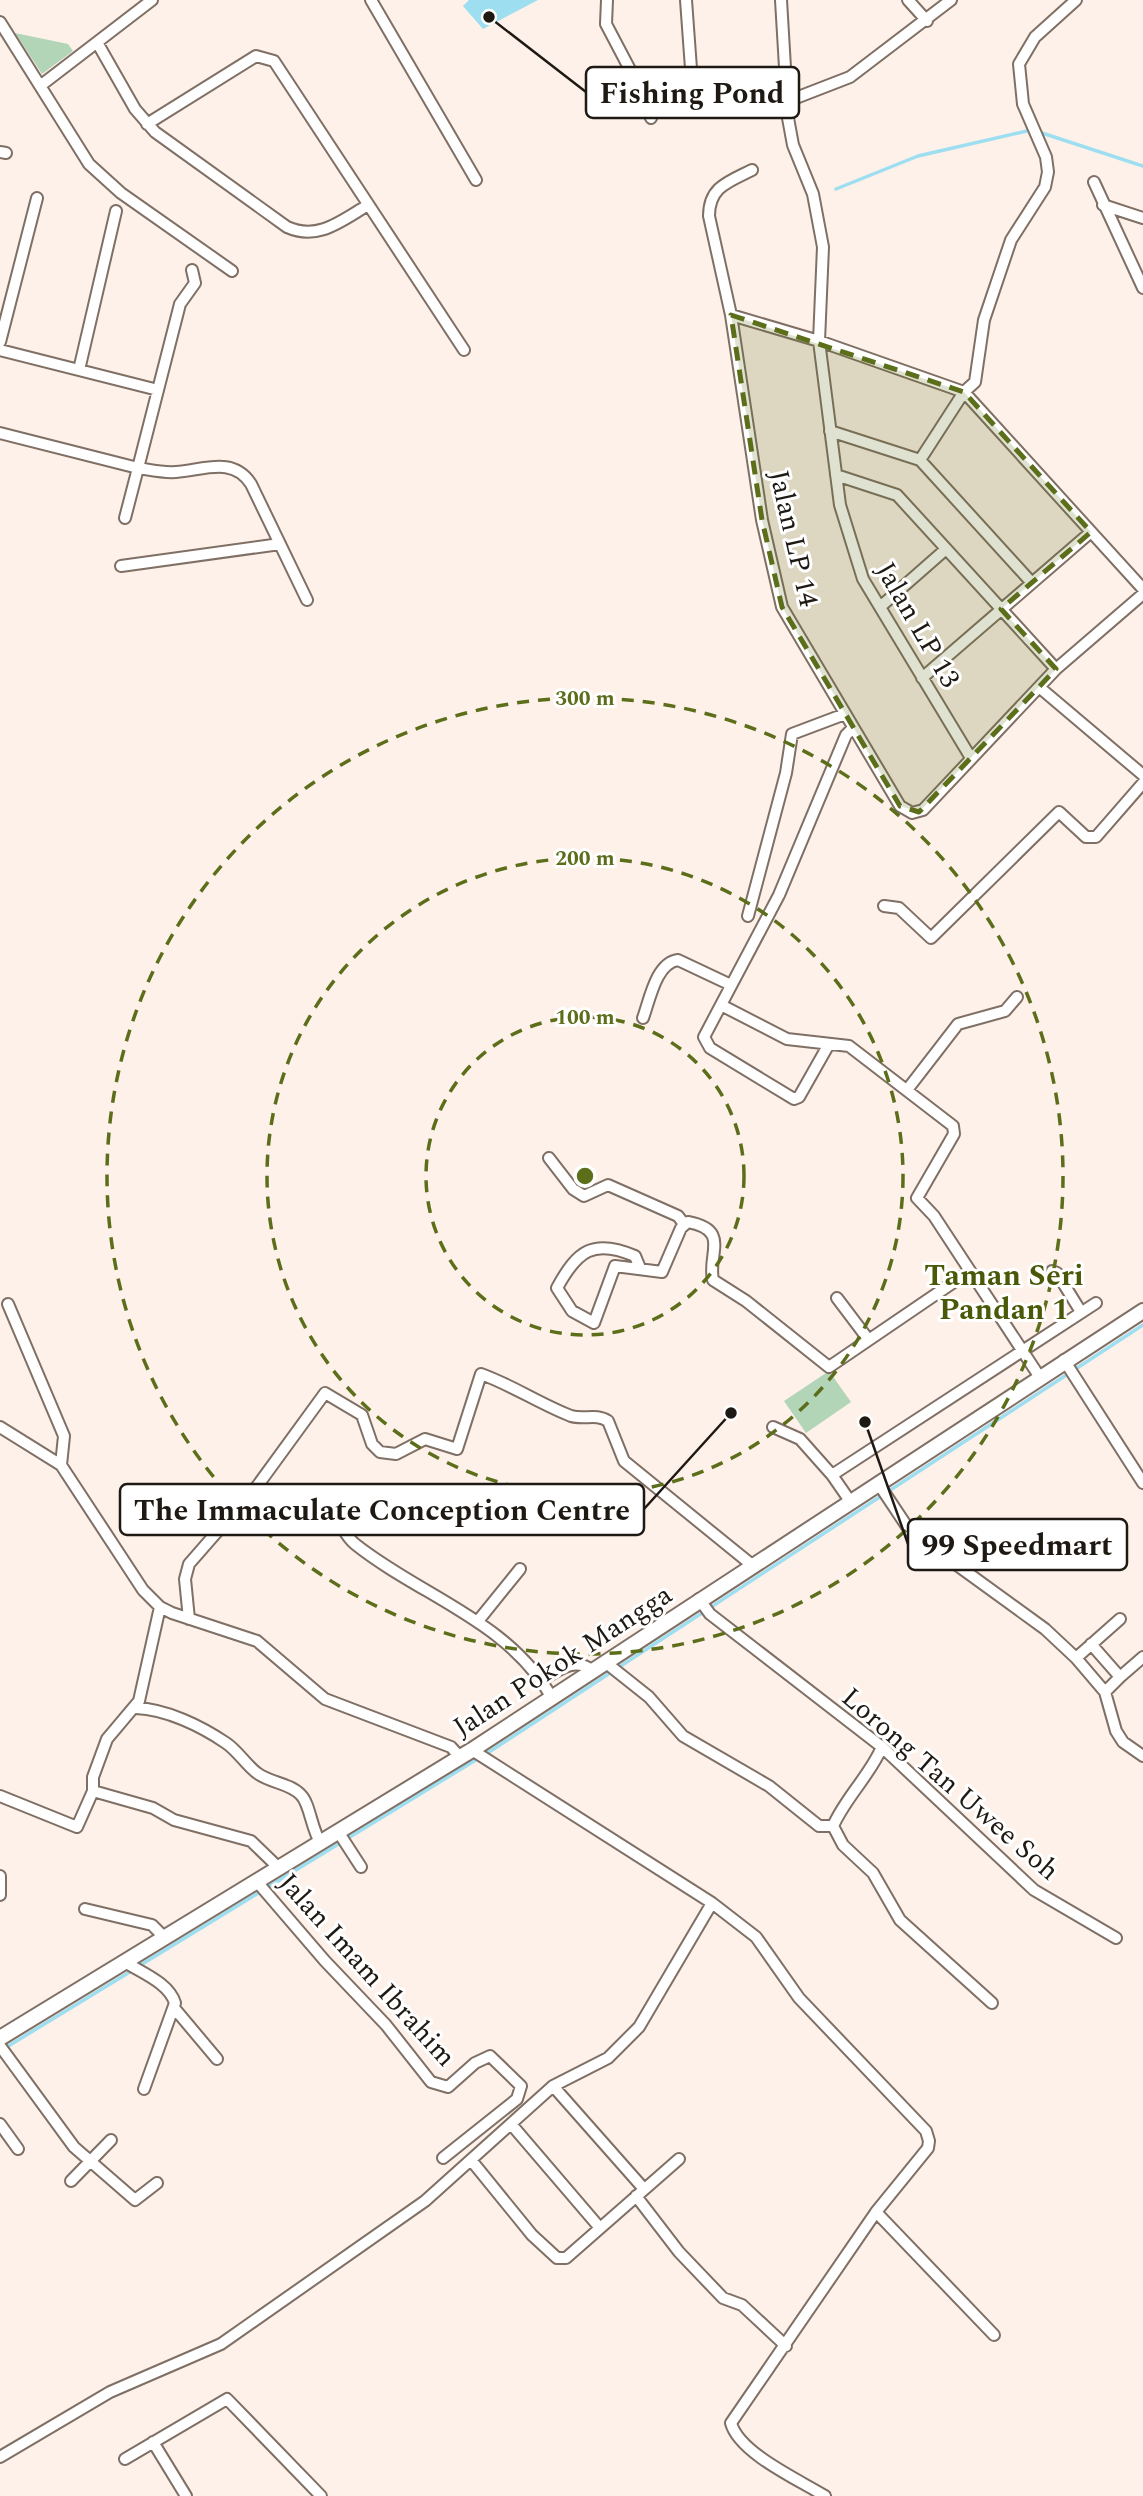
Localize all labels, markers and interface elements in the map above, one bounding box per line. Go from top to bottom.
callout: Fishing Pond [586,67,799,118]
text: Fishing Pond [599,71,785,117]
street label: Jalan LP 14 [757,466,830,611]
street label: Jalan LP 13 [864,554,971,696]
text: 300 m [555,683,615,715]
text: 200 m [555,843,615,875]
text: 100 m [555,1002,615,1034]
centre of rings [573,1164,597,1188]
district label: Taman Seri Pandan 1 [924,1253,1084,1333]
callout: The Immaculate Conception Centre [120,1484,644,1535]
text: The Immaculate Conception Centre [134,1488,630,1534]
callout: 99 Speedmart [908,1519,1127,1570]
text: 99 Speedmart [921,1523,1113,1569]
street label: Jalan Pokok Mangga [445,1574,681,1749]
street label: Lorong Tan Uwee Soh [831,1677,1069,1891]
street label: Jalan Imam Ibrahim [268,1863,466,2077]

